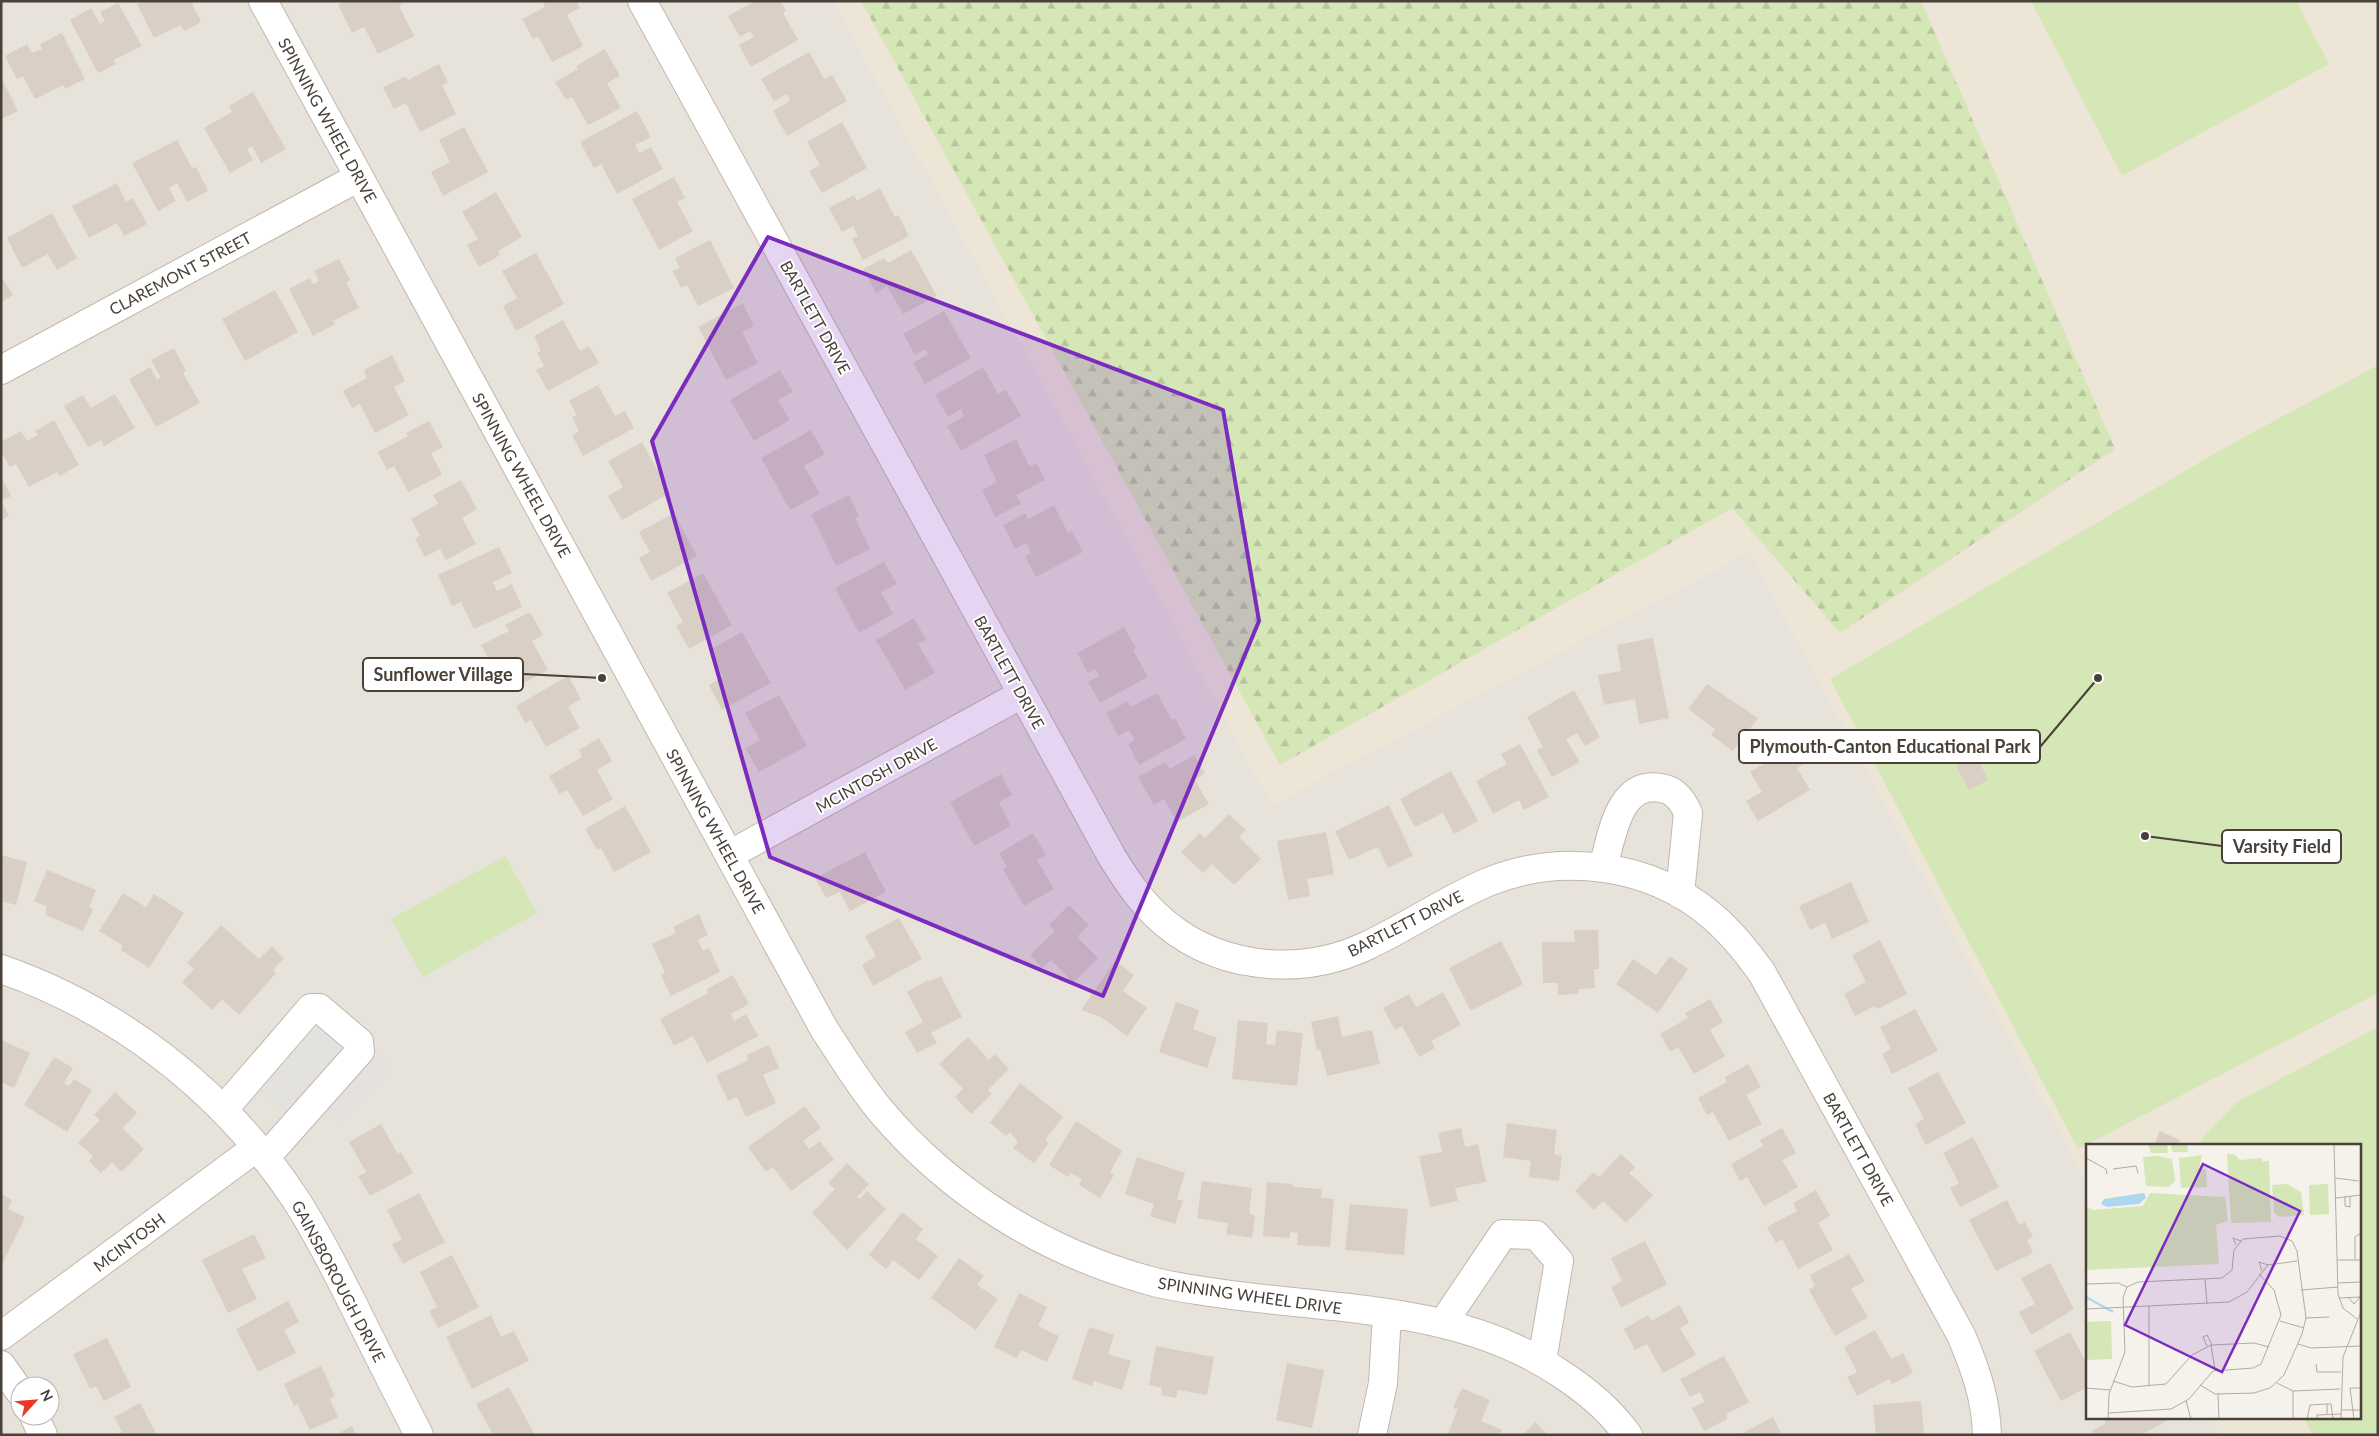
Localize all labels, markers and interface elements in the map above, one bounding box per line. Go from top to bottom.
street label: SPINNING WHEEL DRIVE [275,34,381,206]
street label: CLAREMONT STREET [106,227,255,318]
street label: BARTLETT DRIVE [777,257,855,377]
street label: SPINNING WHEEL DRIVE [469,389,575,561]
street label: BARTLETT DRIVE [971,612,1049,732]
callout: Sunflower Village [363,658,523,691]
text: Sunflower Village [373,663,513,685]
callout: Plymouth-Canton Educational Park [1739,730,2040,763]
street label: MCINTOSH DRIVE [812,734,940,816]
text: Plymouth-Canton Educational Park [1749,735,2031,757]
street label: SPINNING WHEEL DRIVE [663,745,769,917]
callout: Varsity Field [2222,830,2341,863]
text: Varsity Field [2232,835,2331,857]
street label: BARTLETT DRIVE [1344,886,1466,960]
street label: BARTLETT DRIVE [1820,1089,1898,1209]
inset map [2086,1144,2362,1418]
street label: GAINSBOROUGH DRIVE [288,1197,390,1365]
street label: MCINTOSH [89,1209,169,1275]
street label: SPINNING WHEEL DRIVE [1157,1273,1343,1317]
north arrow [10,1376,60,1426]
text: N [37,1387,57,1404]

